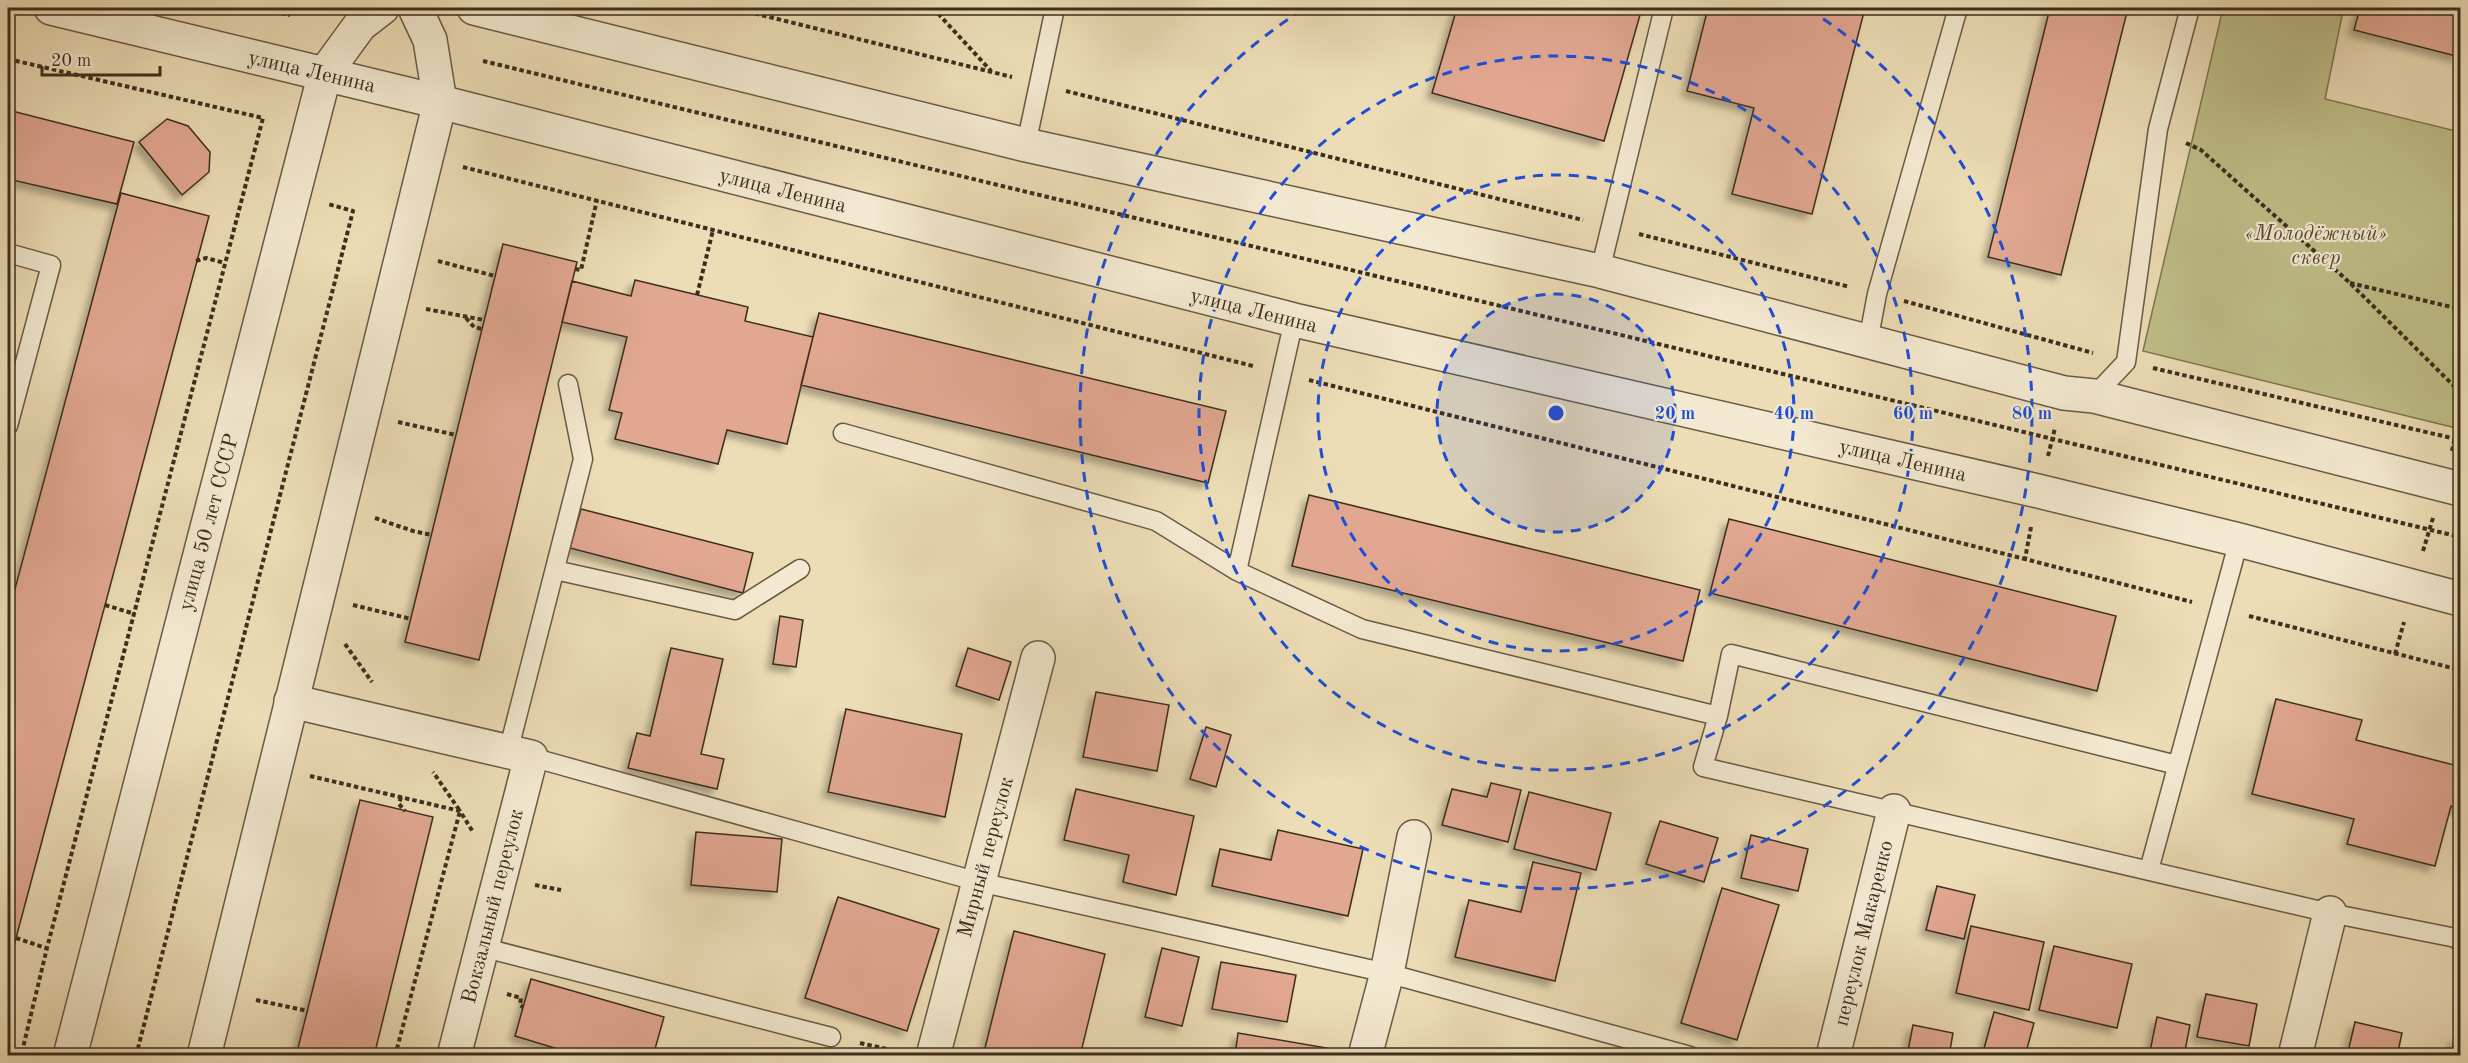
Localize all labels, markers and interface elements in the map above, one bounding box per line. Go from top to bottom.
scale bar [42,39,160,77]
street label: улица Ленина [246,48,378,97]
text: 20 m [51,52,91,70]
street label: улица Ленина [717,166,848,217]
park label: «Молодёжный» сквер [2245,224,2387,269]
street label: улица Ленина [1188,286,1319,337]
centre of rings [1546,403,1566,423]
text: 20 m [1655,405,1695,423]
text: 40 m [1774,405,1814,423]
text: 60 m [1893,405,1933,423]
text: 80 m [2012,405,2052,423]
street label: улица 50 лет СССР [176,432,243,613]
street label: улица Ленина [1837,437,1969,486]
street label: Мирный переулок [955,774,1018,940]
street label: Вокзальный переулок [459,806,528,1006]
street label: переулок Макаренко [1831,838,1898,1029]

